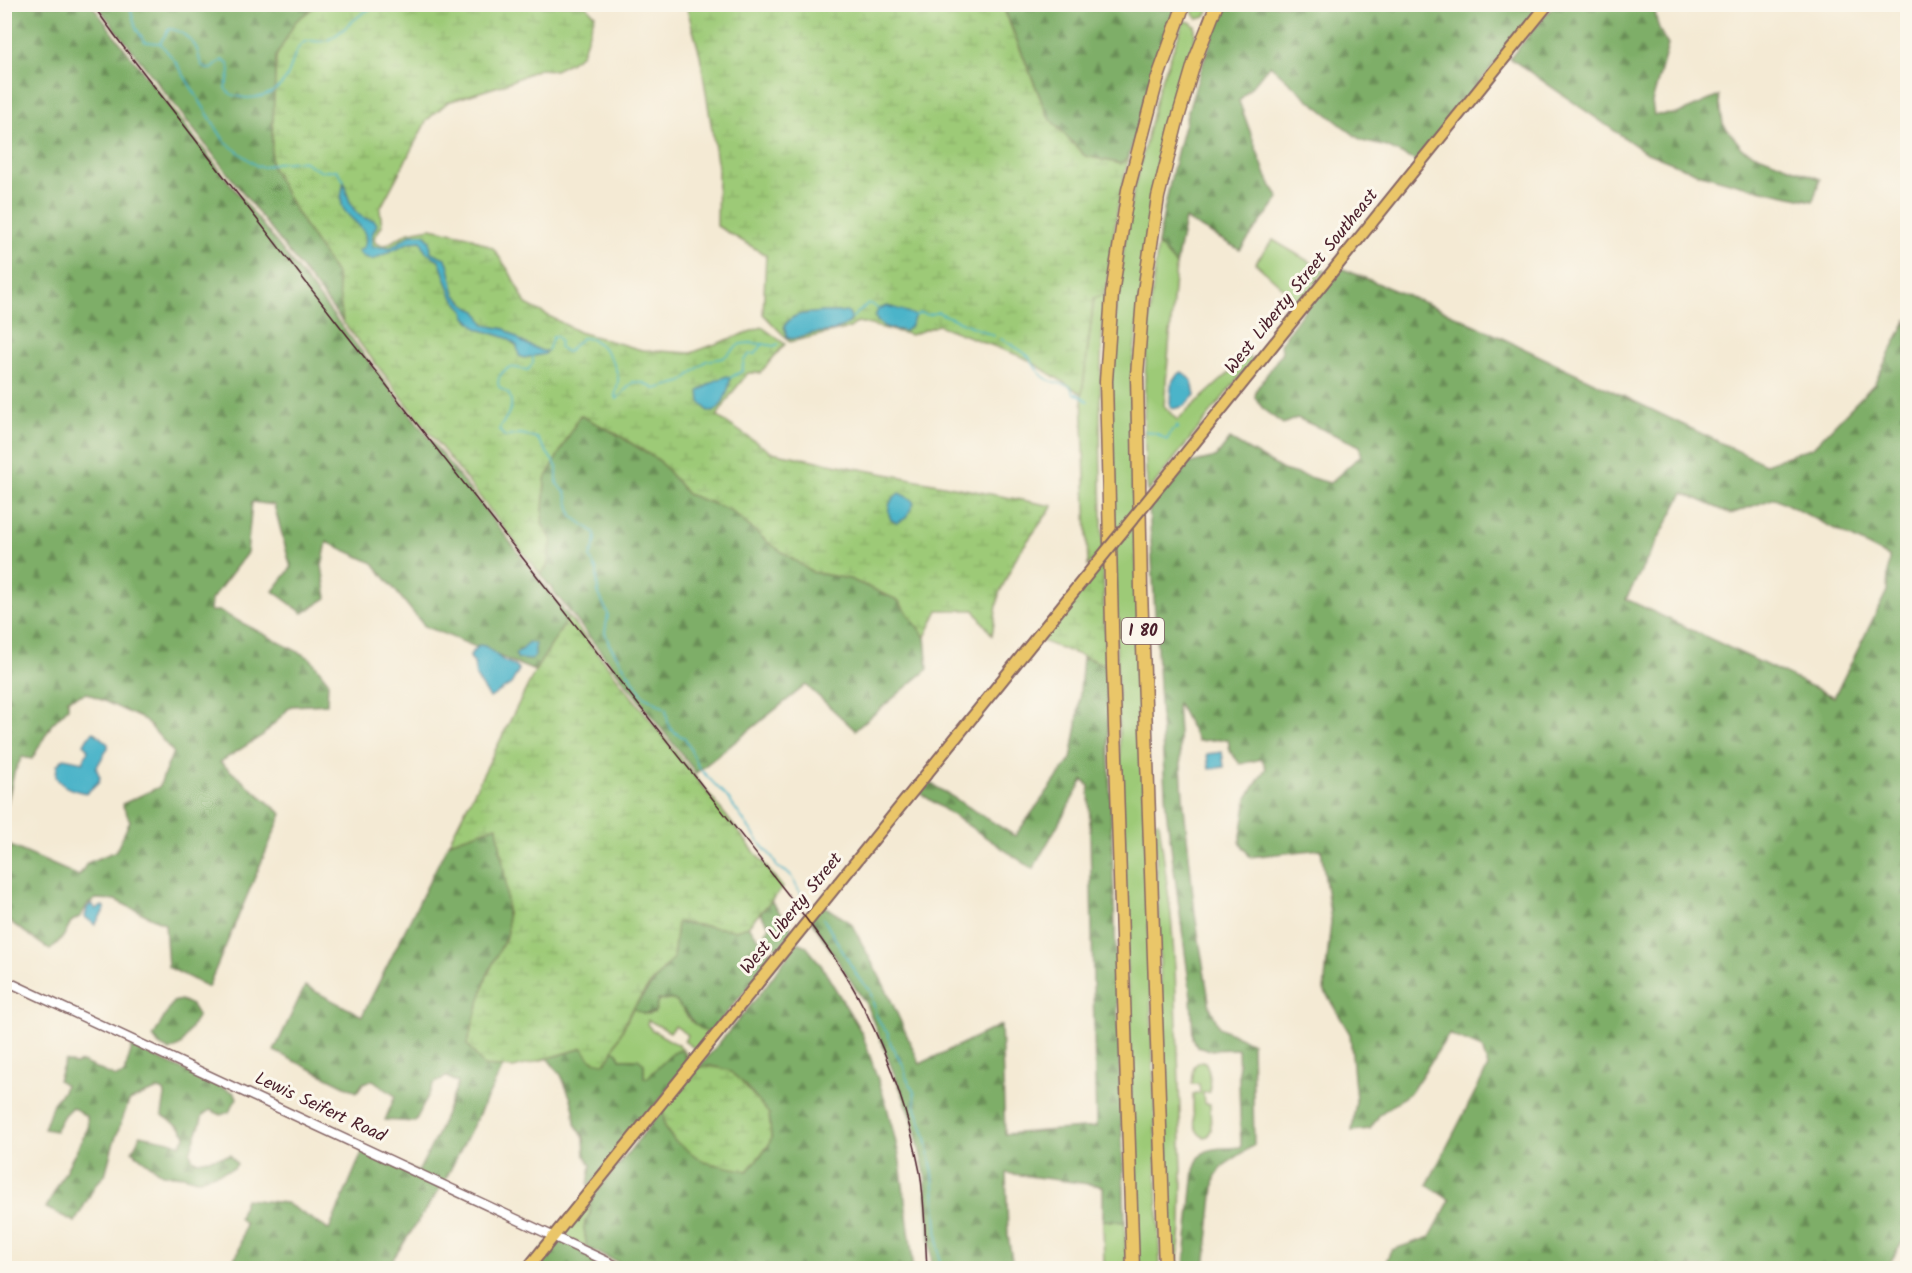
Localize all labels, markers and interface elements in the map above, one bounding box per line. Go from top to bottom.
street label: West Liberty Street Southeast [1218,182,1387,381]
road number: I 80 [1122,618,1164,644]
street label: West Liberty Street [734,846,851,981]
street label: Lewis Seifert Road [249,1065,392,1152]

